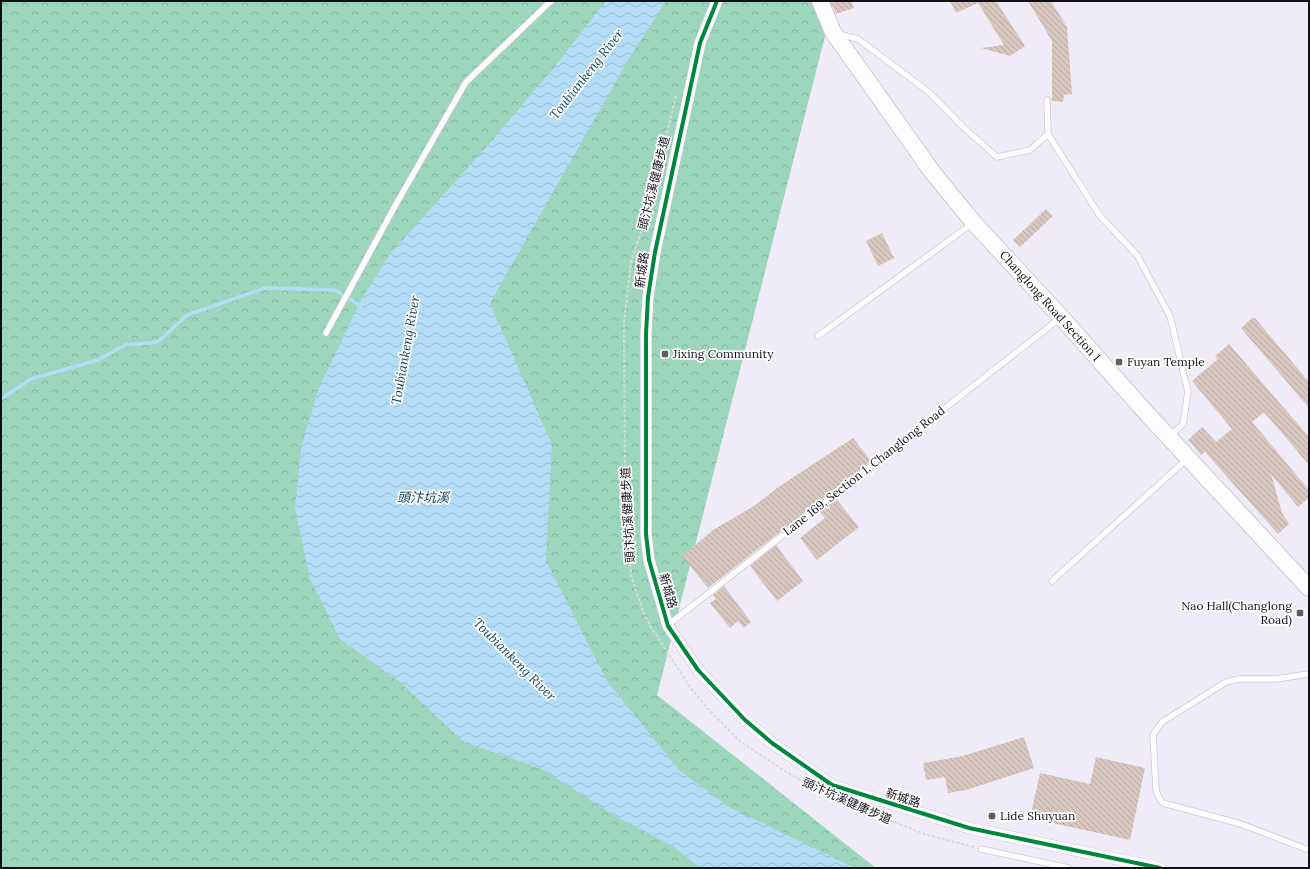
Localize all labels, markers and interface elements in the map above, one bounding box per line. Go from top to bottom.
water label: Toubiankeng River [546,26,627,123]
street label: 頭汴坑溪健康步道 [635,134,672,231]
street label: Changlong Road Section 1 [997,247,1104,364]
street label: 新城路 [632,251,651,289]
water label: Toubiankeng River [388,294,423,406]
place label: Jixing Community [672,346,774,361]
marker: Jixing Community [660,349,670,359]
place label: Fuyan Temple [1127,354,1205,369]
marker: Fuyan Temple [1114,357,1124,367]
street label: Lane 169, Section 1, Changlong Road [780,403,948,539]
street label: 頭汴坑溪健康步道 [617,467,638,563]
water label: 頭汴坑溪 [397,489,451,506]
street label: 新城路 [656,571,681,610]
place label: Nao Hall(Changlong Road) [1181,598,1292,628]
marker: Nao Hall(Changlong Road) [1295,608,1305,618]
water label: Toubiankeng River [470,614,560,704]
street label: 頭汴坑溪健康步道 [800,774,894,827]
street label: 新城路 [884,785,923,810]
place label: Lide Shuyuan [1000,808,1075,823]
marker: Lide Shuyuan [987,811,997,821]

